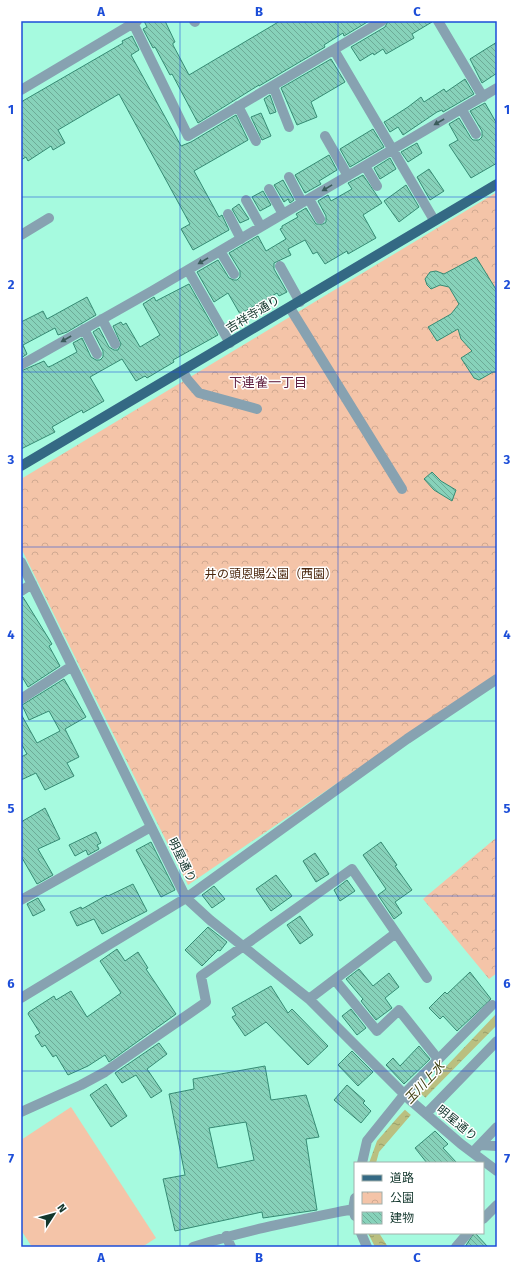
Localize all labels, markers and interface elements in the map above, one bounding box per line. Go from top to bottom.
text: A [96,4,105,19]
text: B [255,4,263,19]
text: C [413,4,421,19]
text: 1 [8,102,14,117]
text: 1 [504,102,510,117]
one-way arrow [433,119,445,126]
one-way arrow [321,185,333,192]
one-way arrow [198,257,208,265]
text: 2 [8,277,15,292]
text: 2 [504,277,511,292]
street label: 吉祥寺通り [224,293,282,335]
one-way arrow [60,336,72,343]
district label: 下連雀一丁目 [229,375,307,390]
text: 3 [7,452,15,467]
text: 3 [503,452,511,467]
park label: 井の頭恩賜公園（西園） [205,567,337,581]
text: 4 [7,627,15,642]
text: 4 [503,627,511,642]
text: 5 [8,801,15,816]
text: 5 [504,801,511,816]
street label: 明星通り [165,835,199,885]
text: 6 [7,976,15,991]
text: 6 [503,976,511,991]
water label: 玉川上水 [401,1057,449,1106]
street label: 明星通り [434,1102,480,1144]
text: 7 [8,1151,14,1166]
text: 7 [504,1151,510,1166]
legend [354,1162,484,1234]
text: 道路 [390,1171,414,1185]
text: 公園 [390,1191,414,1205]
north arrow [34,1194,74,1234]
text: N [54,1202,69,1215]
text: 建物 [390,1211,414,1225]
text: A [96,1250,105,1265]
text: B [255,1250,263,1265]
text: C [413,1250,421,1265]

